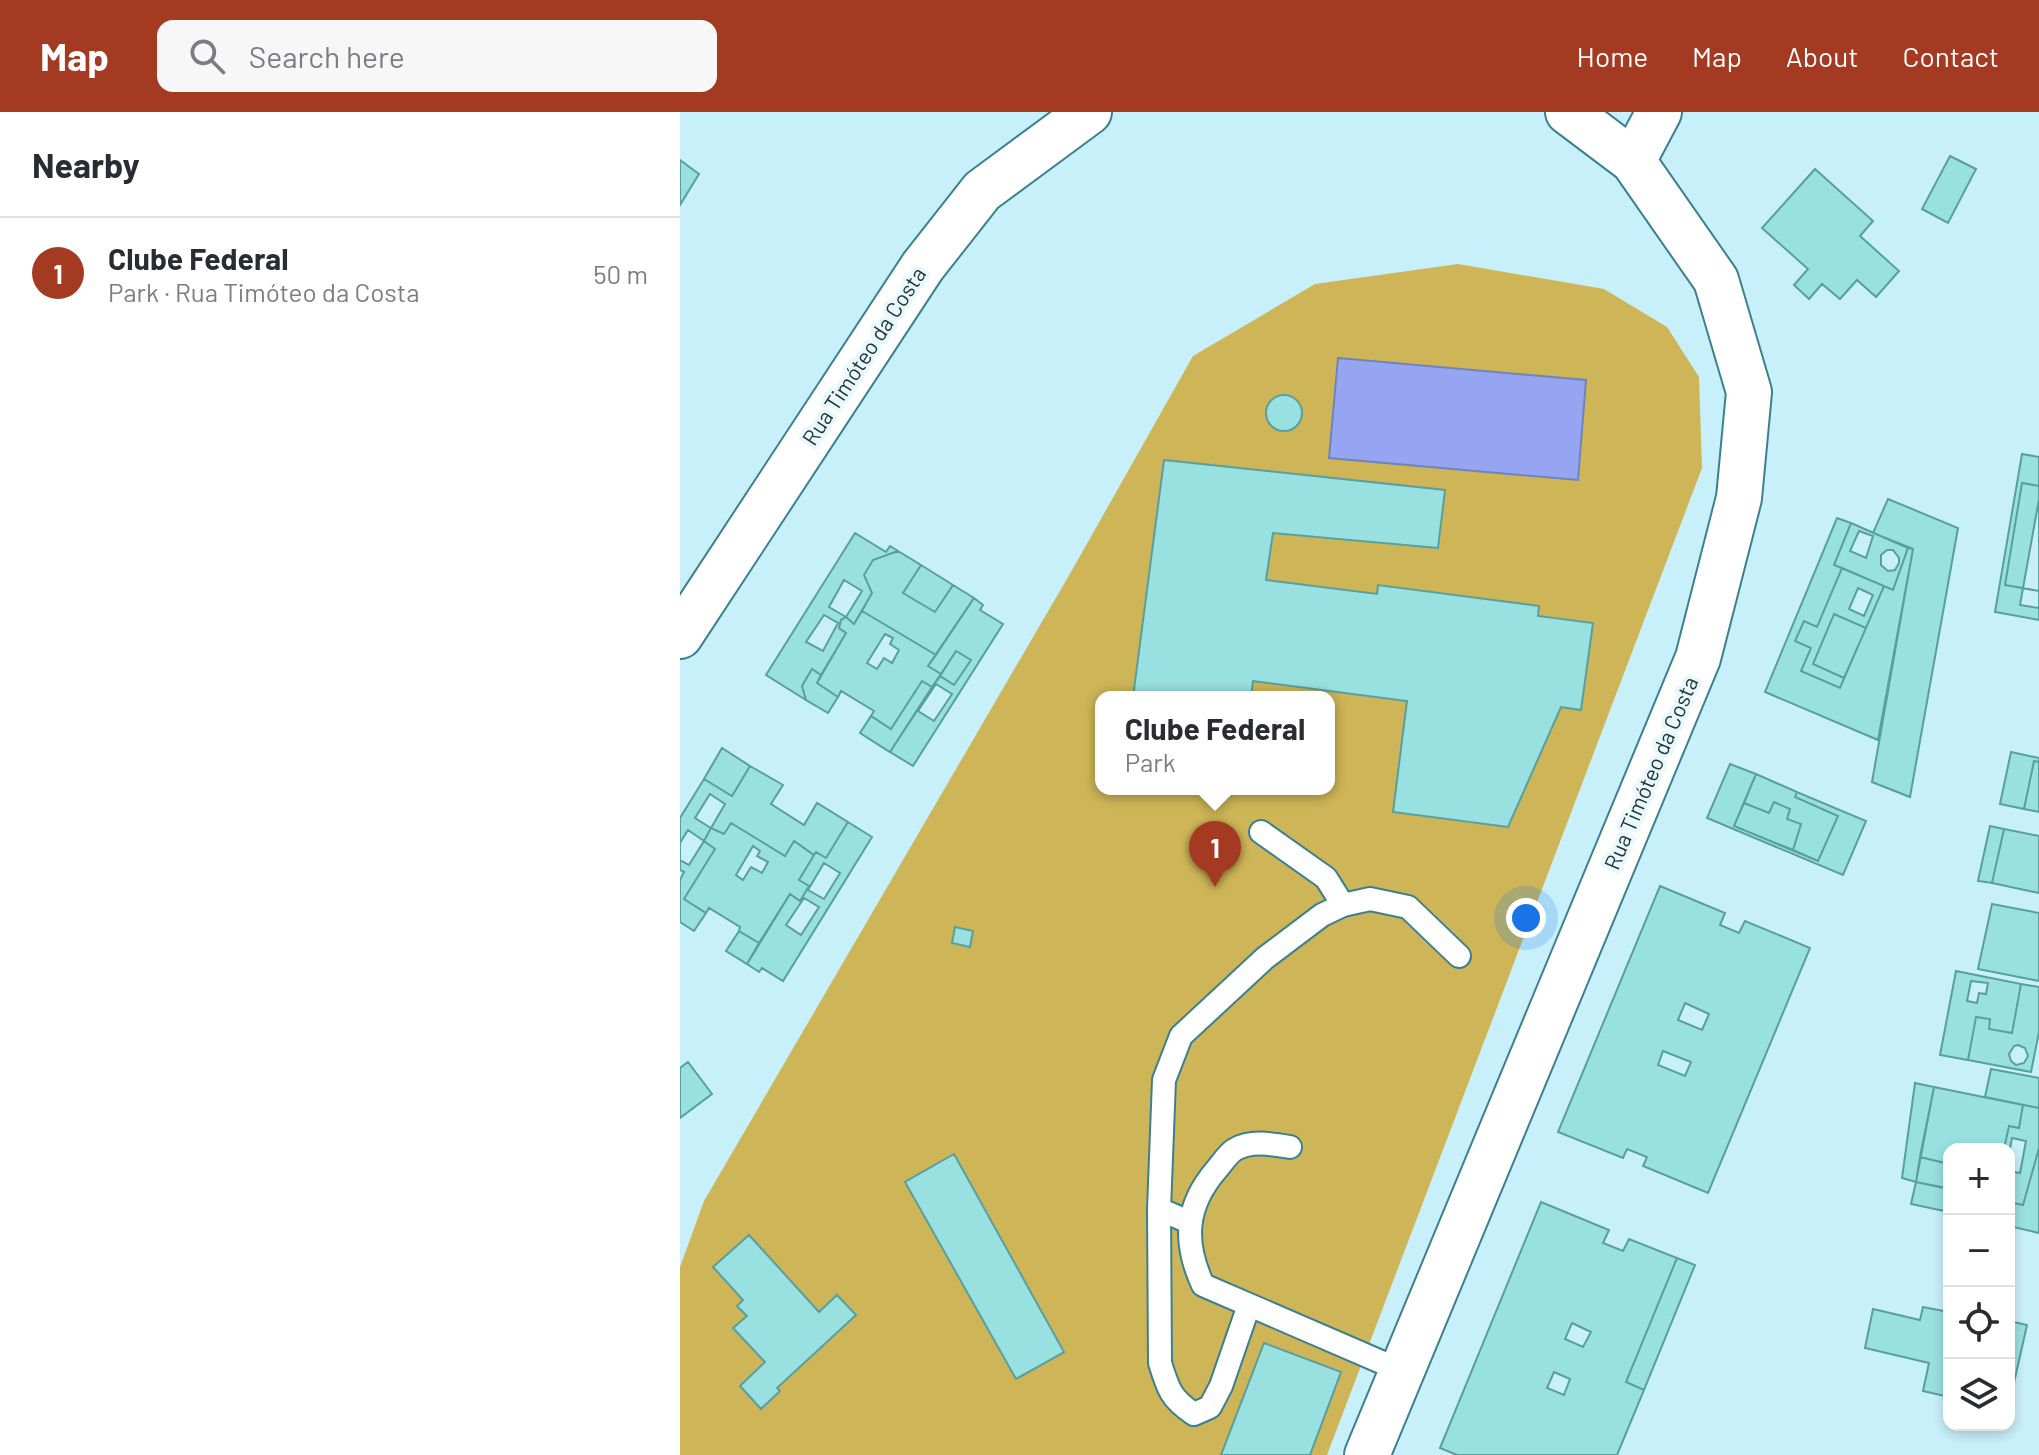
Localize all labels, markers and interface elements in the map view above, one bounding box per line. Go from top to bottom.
search box [157,20,717,92]
text: Map [40,33,109,79]
icon: search [185,34,229,78]
text: Search here [249,38,405,74]
text: Home [1577,39,1648,73]
text: Map [1692,39,1742,73]
text: About [1786,39,1858,73]
text: Contact [1902,39,1999,73]
text: Nearby [32,144,140,185]
text: Clube Federal [108,240,288,276]
text: 1 [53,258,63,289]
text: 50 m [593,258,648,289]
street label: Rua Timóteo da Costa [796,262,930,449]
text: Park · Rua Timóteo da Costa [108,276,420,307]
street label: Rua Timóteo da Costa [1598,672,1702,873]
popup [1095,691,1335,795]
text: Clube Federal [1125,710,1305,746]
text: Park [1125,746,1176,777]
pin: 1 [1189,821,1241,887]
your location [1506,898,1546,938]
map controls [1943,1143,2015,1431]
button: + [1943,1143,2015,1215]
button: − [1943,1215,2015,1287]
button: locate [1943,1287,2015,1359]
button: layers [1943,1359,2015,1431]

